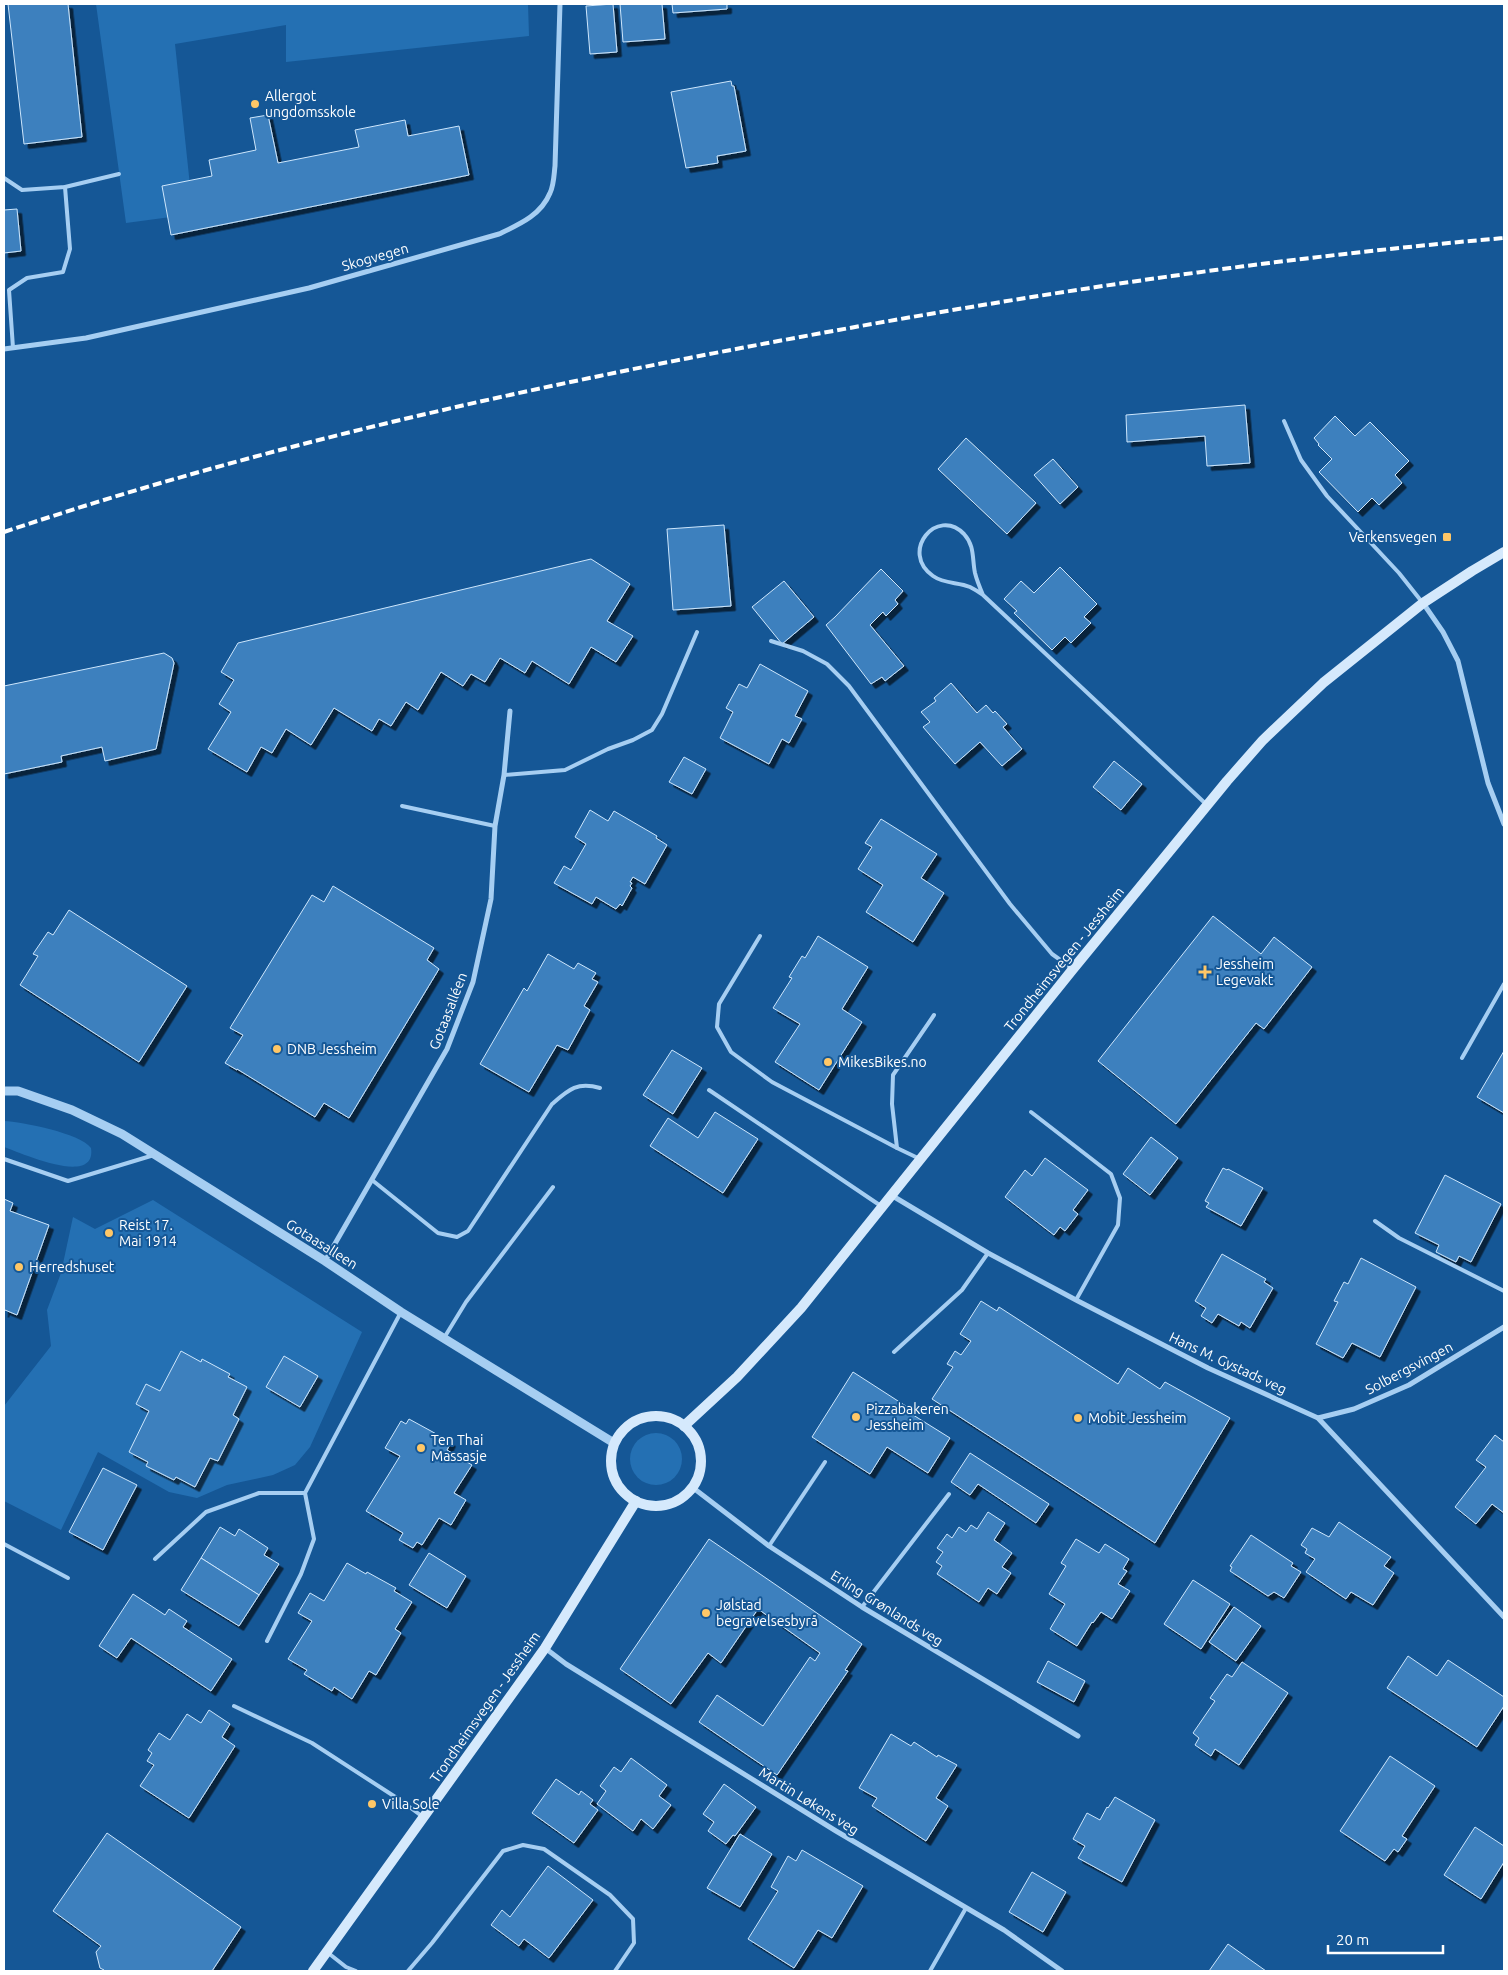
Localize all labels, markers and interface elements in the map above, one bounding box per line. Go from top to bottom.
place label: Allergot ungdomsskole [265,88,356,120]
marker: Allergot ungdomsskole [249,98,261,110]
street label: Skogvegen [340,240,410,274]
place label: Verkensvegen [1349,529,1437,545]
marker: Verkensvegen [1441,531,1453,543]
street label: Trondheimsvegen - Jessheim [1001,884,1127,1034]
place label: Jessheim Legevakt [1216,956,1274,988]
marker: Jessheim Legevakt [1198,965,1212,979]
street label: Gotaasalléen [426,970,470,1052]
place label: DNB Jessheim [287,1041,377,1057]
marker: DNB Jessheim [271,1043,283,1055]
place label: MikesBikes.no [838,1054,927,1070]
marker: MikesBikes.no [822,1056,834,1068]
street label: Gotaasalleen [283,1216,361,1272]
place label: Reist 17. Mai 1914 [119,1217,177,1249]
marker: Reist 17. Mai 1914 [103,1227,115,1239]
place label: Herredshuset [29,1259,115,1275]
marker: Herredshuset [13,1261,25,1273]
street label: Hans M. Gystads veg [1167,1329,1289,1397]
street label: Solbergsvingen [1363,1338,1455,1398]
place label: Pizzabakeren Jessheim [866,1401,949,1433]
place label: Mobit Jessheim [1088,1410,1187,1426]
marker: Pizzabakeren Jessheim [850,1411,862,1423]
marker: Mobit Jessheim [1072,1412,1084,1424]
place label: Ten Thai Massasje [431,1432,487,1464]
marker: Ten Thai Massasje [415,1442,427,1454]
street label: Erling Grønlands veg [828,1567,946,1649]
place label: Jølstad begravelsesbyrå [716,1597,818,1629]
marker: Jølstad begravelsesbyrå [700,1607,712,1619]
street label: Trondheimsvegen - Jessheim [427,1628,543,1786]
street label: Martin Løkens veg [756,1764,862,1838]
place label: Villa Sole [382,1796,439,1812]
marker: Villa Sole [366,1798,378,1810]
scale bar [1328,1922,1443,1954]
text: 20 m [1336,1931,1369,1948]

